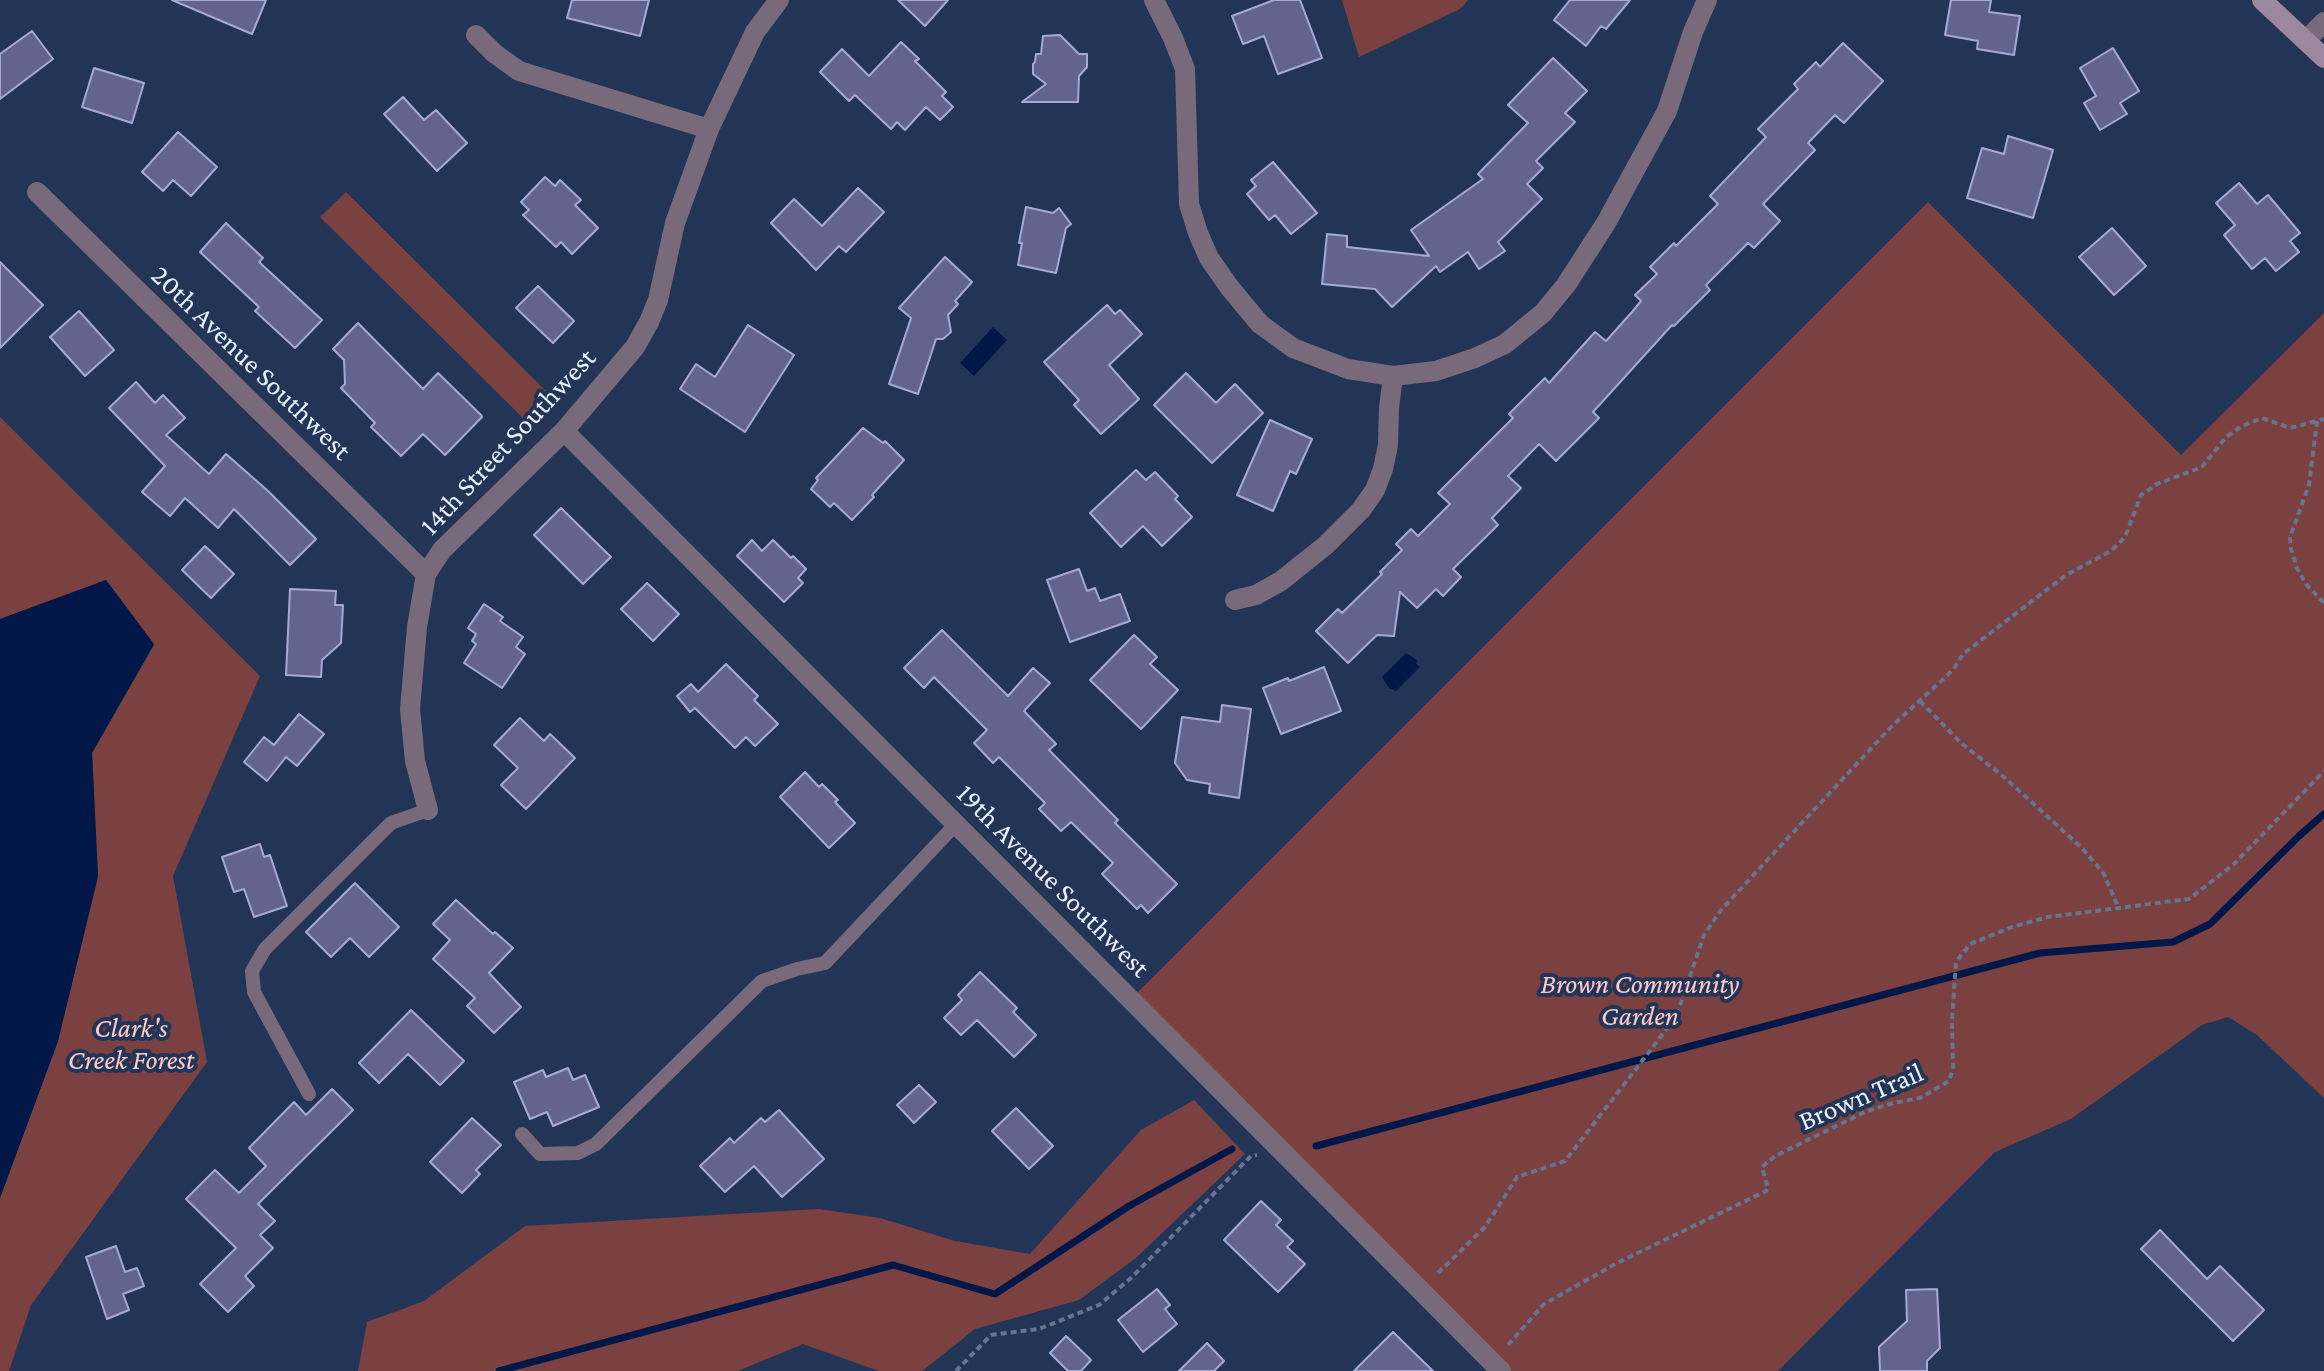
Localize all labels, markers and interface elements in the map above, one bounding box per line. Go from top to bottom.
street label: 20th Avenue Southwest [144,259,358,467]
street label: 14th Street Southwest [413,342,603,542]
street label: 19th Avenue Southwest [949,777,1157,985]
park label: Brown Community Garden [1541,967,1739,1033]
park label: Clark's Creek Forest [68,1011,194,1077]
street label: Brown Trail [1794,1056,1928,1138]

